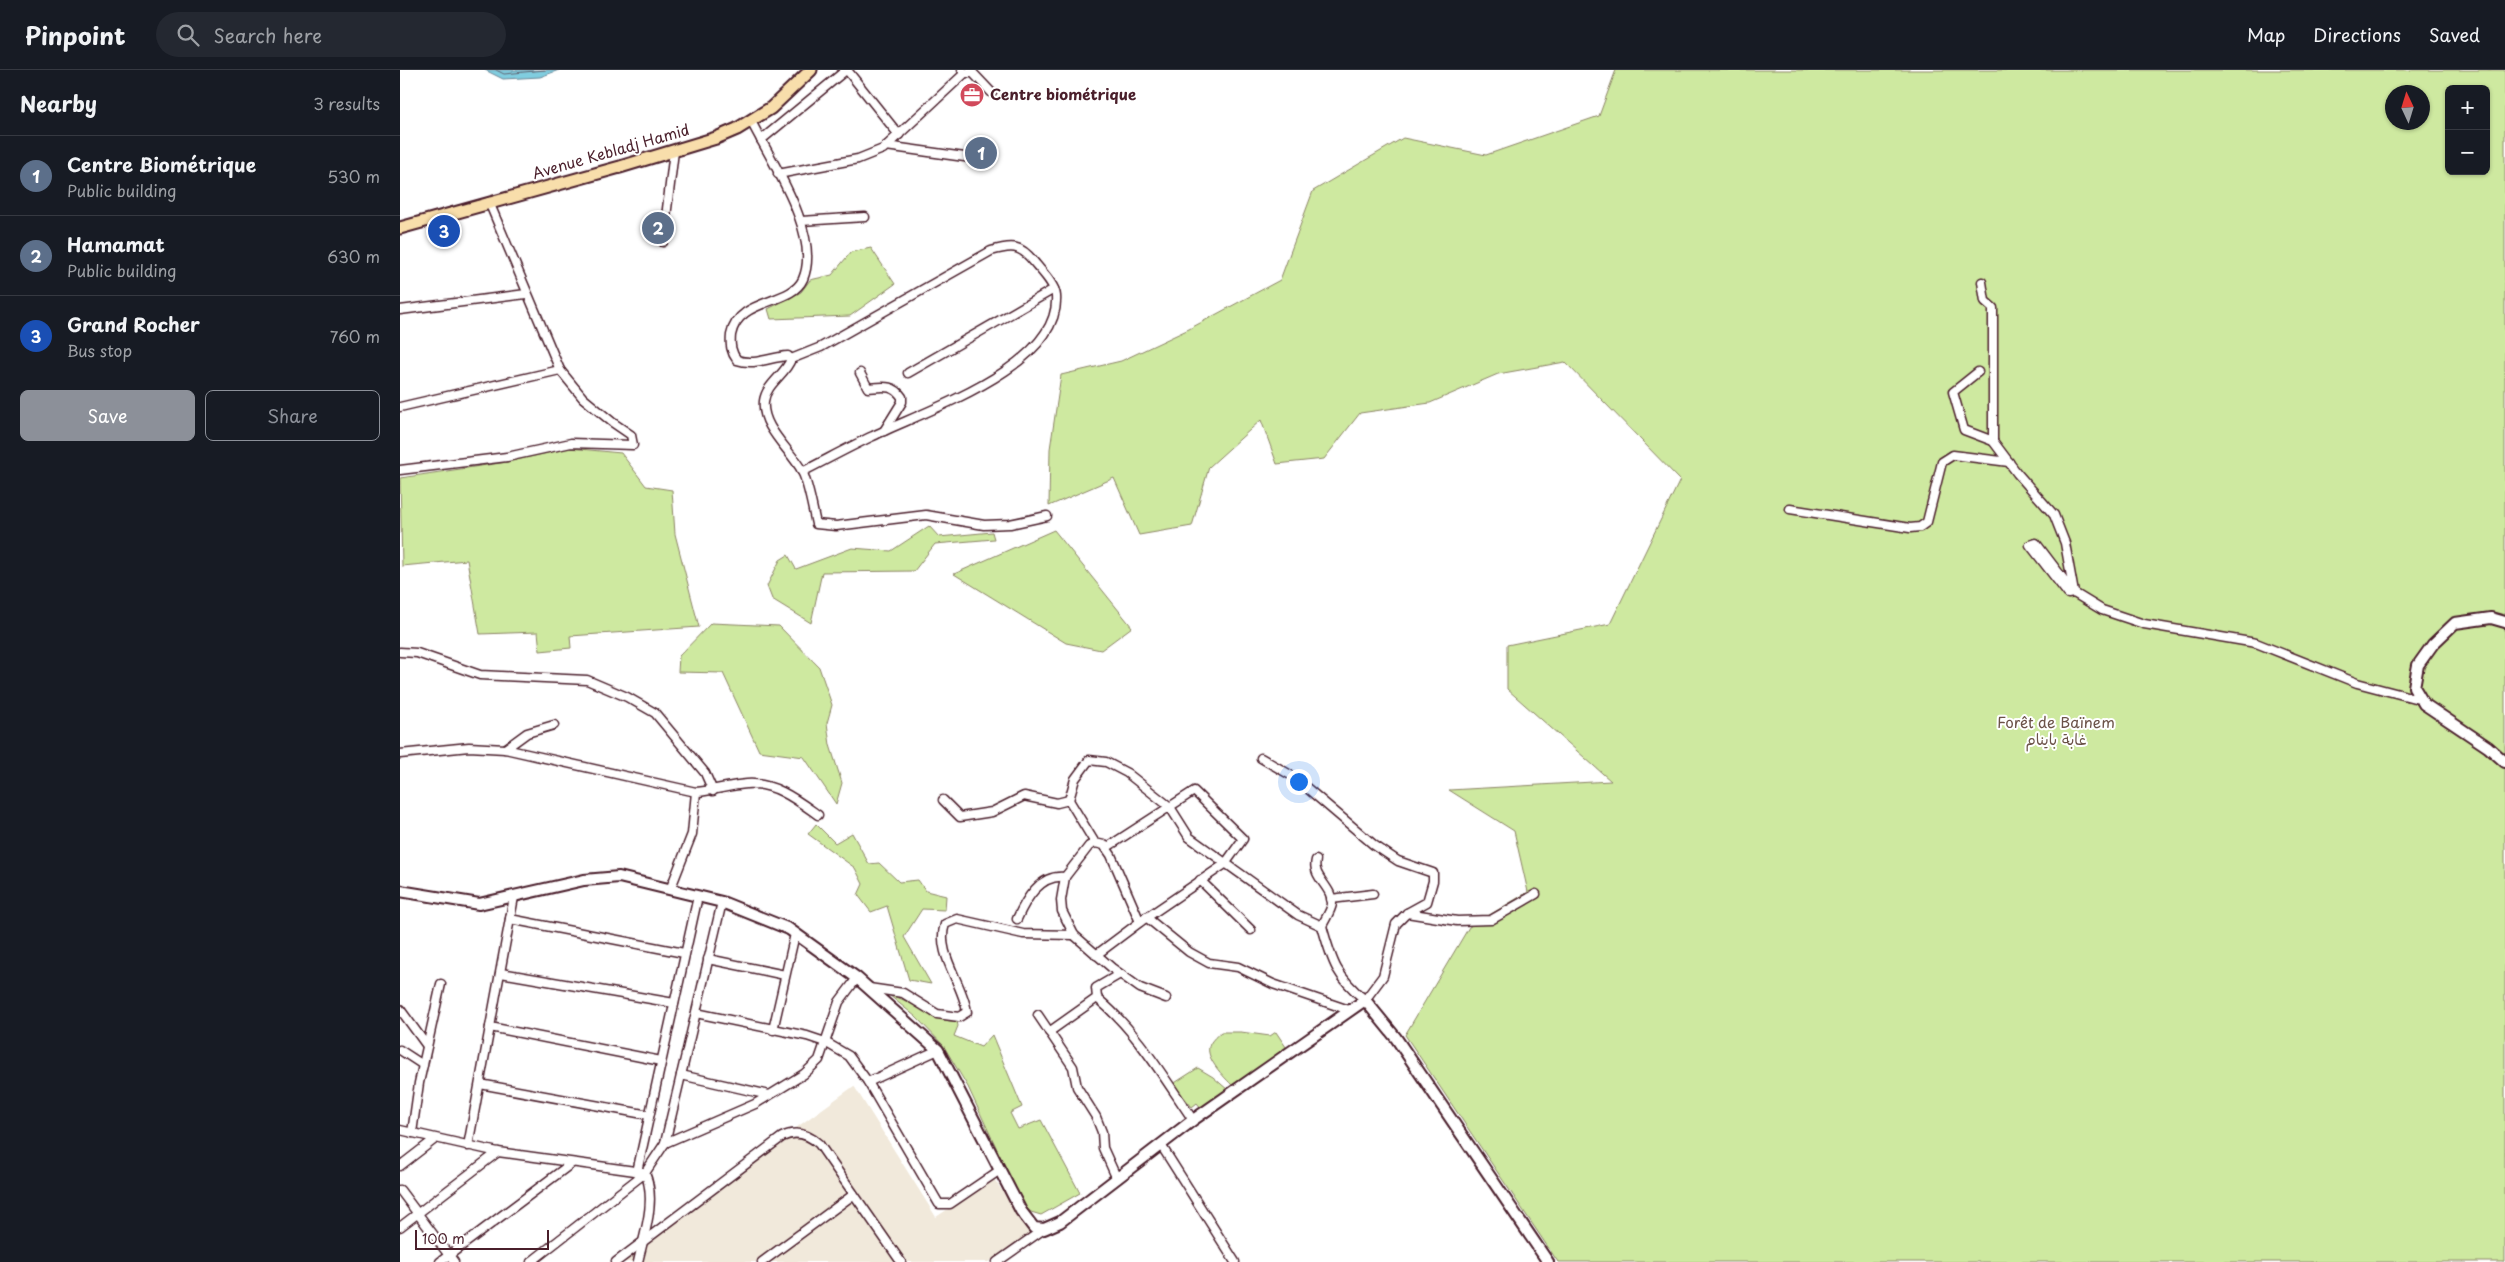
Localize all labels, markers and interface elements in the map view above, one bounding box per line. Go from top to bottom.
search box [156,12,506,57]
text: Pinpoint [25,17,126,53]
icon: search [174,21,202,49]
text: Search here [214,21,322,49]
text: Map [2247,21,2285,48]
text: Directions [2313,21,2401,48]
text: Saved [2429,21,2480,48]
office icon: Centre biométrique [959,82,985,108]
place label: Centre biométrique [990,82,1136,105]
north arrow [2385,85,2430,130]
map controls [2445,85,2490,175]
button: + [2445,85,2490,130]
text: Nearby [20,87,97,119]
text: 3 results [313,91,380,115]
street label: Avenue Kebladj Hamid [529,117,692,184]
button: − [2445,130,2490,175]
pin: 1 [965,134,997,172]
text: Centre Biométrique [67,150,256,178]
text: 1 [32,164,40,188]
text: 530 m [327,164,380,188]
text: Public building [67,178,177,202]
pin: 2 [642,209,674,247]
pin: 3 [428,212,460,250]
text: Hamamat [67,230,165,258]
text: 2 [30,244,42,268]
text: 630 m [327,244,380,268]
text: Public building [67,258,177,282]
text: Grand Rocher [67,310,200,338]
text: 3 [31,324,41,348]
text: 760 m [330,324,380,348]
text: Bus stop [67,338,132,362]
button: Save [20,390,195,441]
button: Share [205,390,380,441]
park label: Forêt de Baïnem غابة باينام [1997,710,2115,752]
your location [1286,769,1312,795]
scale bar [415,1227,549,1250]
text: 100 m [422,1228,465,1249]

